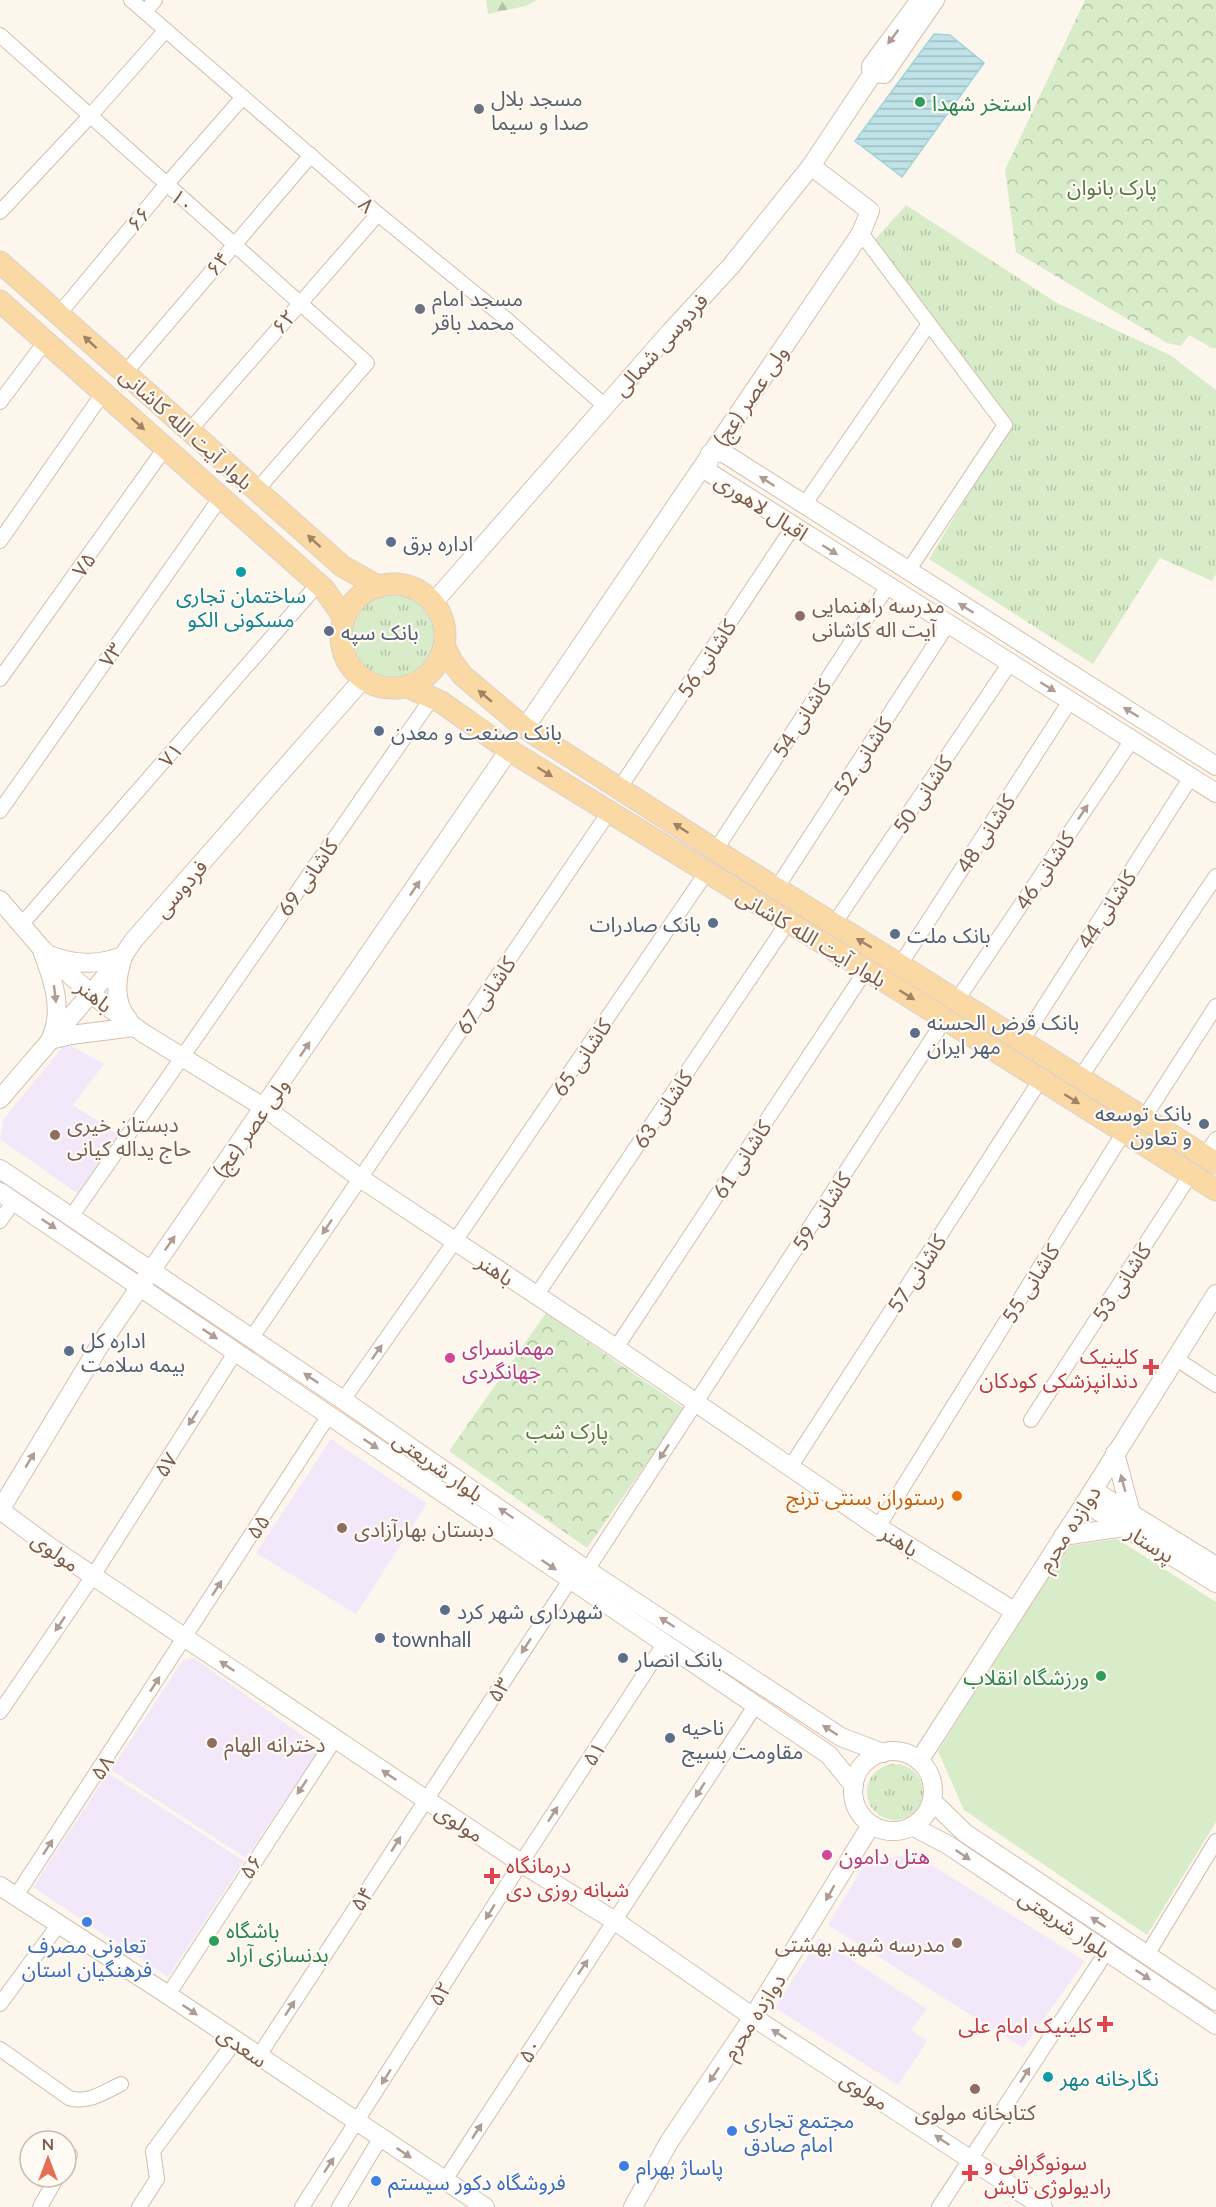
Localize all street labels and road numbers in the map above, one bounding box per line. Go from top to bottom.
street label: ۱۰ [166,183,200,217]
street label: ۸ [354,191,380,217]
street label: ۶۶ [121,201,155,235]
street label: ۶۴ [200,246,234,280]
street label: فردوسی شمالی [607,288,713,401]
street label: ۶۲ [266,304,300,338]
street label: ولی عصر (عج) [707,340,796,452]
street label: بلوار آیت الله کاشانی [115,362,259,495]
street label: اقبال لاهوری [710,467,813,546]
street label: ۷۵ [66,547,100,581]
street label: کاشانی 56 [671,614,742,702]
street label: ۷۳ [93,637,127,671]
street label: کاشانی 54 [766,674,837,762]
street label: کاشانی 52 [827,712,898,800]
street label: ۷۱ [153,737,187,771]
street label: کاشانی 50 [887,750,958,838]
street label: کاشانی 48 [950,789,1021,877]
street label: کاشانی 46 [1009,826,1080,914]
street label: کاشانی 69 [271,833,344,921]
street label: فردوسی [148,854,213,923]
street label: کاشانی 44 [1071,865,1142,953]
street label: بلوار آیت الله کاشانی [732,882,891,992]
street label: کاشانی 67 [450,951,521,1039]
street label: باهنر [70,972,118,1018]
street label: کاشانی 65 [546,1013,617,1101]
street label: کاشانی 63 [627,1065,698,1153]
street label: ولی عصر (عج) [207,1073,297,1184]
street label: کاشانی 61 [706,1115,777,1203]
street label: کاشانی 59 [786,1167,857,1255]
street label: کاشانی 57 [881,1229,952,1317]
street label: کاشانی 53 [1086,1238,1157,1326]
street label: کاشانی 55 [996,1239,1065,1328]
street label: باهنر [471,1247,519,1291]
street label: بلوار شریعتی [388,1426,489,1507]
street label: ۵۷ [148,1447,182,1481]
street label: دوازده محرم [1031,1480,1109,1578]
street label: ۵۵ [240,1509,274,1543]
street label: باهنر [875,1518,923,1562]
street label: پرستار [1120,1518,1180,1569]
street label: مولوی [27,1526,85,1577]
street label: ۵۳ [481,1672,515,1706]
street label: ۵۱ [576,1736,610,1770]
street label: ۵۸ [84,1750,118,1784]
street label: مولوی [431,1797,489,1848]
street label: ۵۶ [233,1849,267,1883]
street label: ۵۴ [344,1881,378,1915]
street label: بلوار شریعتی [1014,1883,1115,1963]
street label: دوازده محرم [716,1968,794,2066]
street label: ۵۲ [422,1976,456,2010]
street label: سعدی [213,2020,273,2073]
street label: ۵۰ [512,2033,546,2067]
street label: مولوی [836,2065,894,2116]

